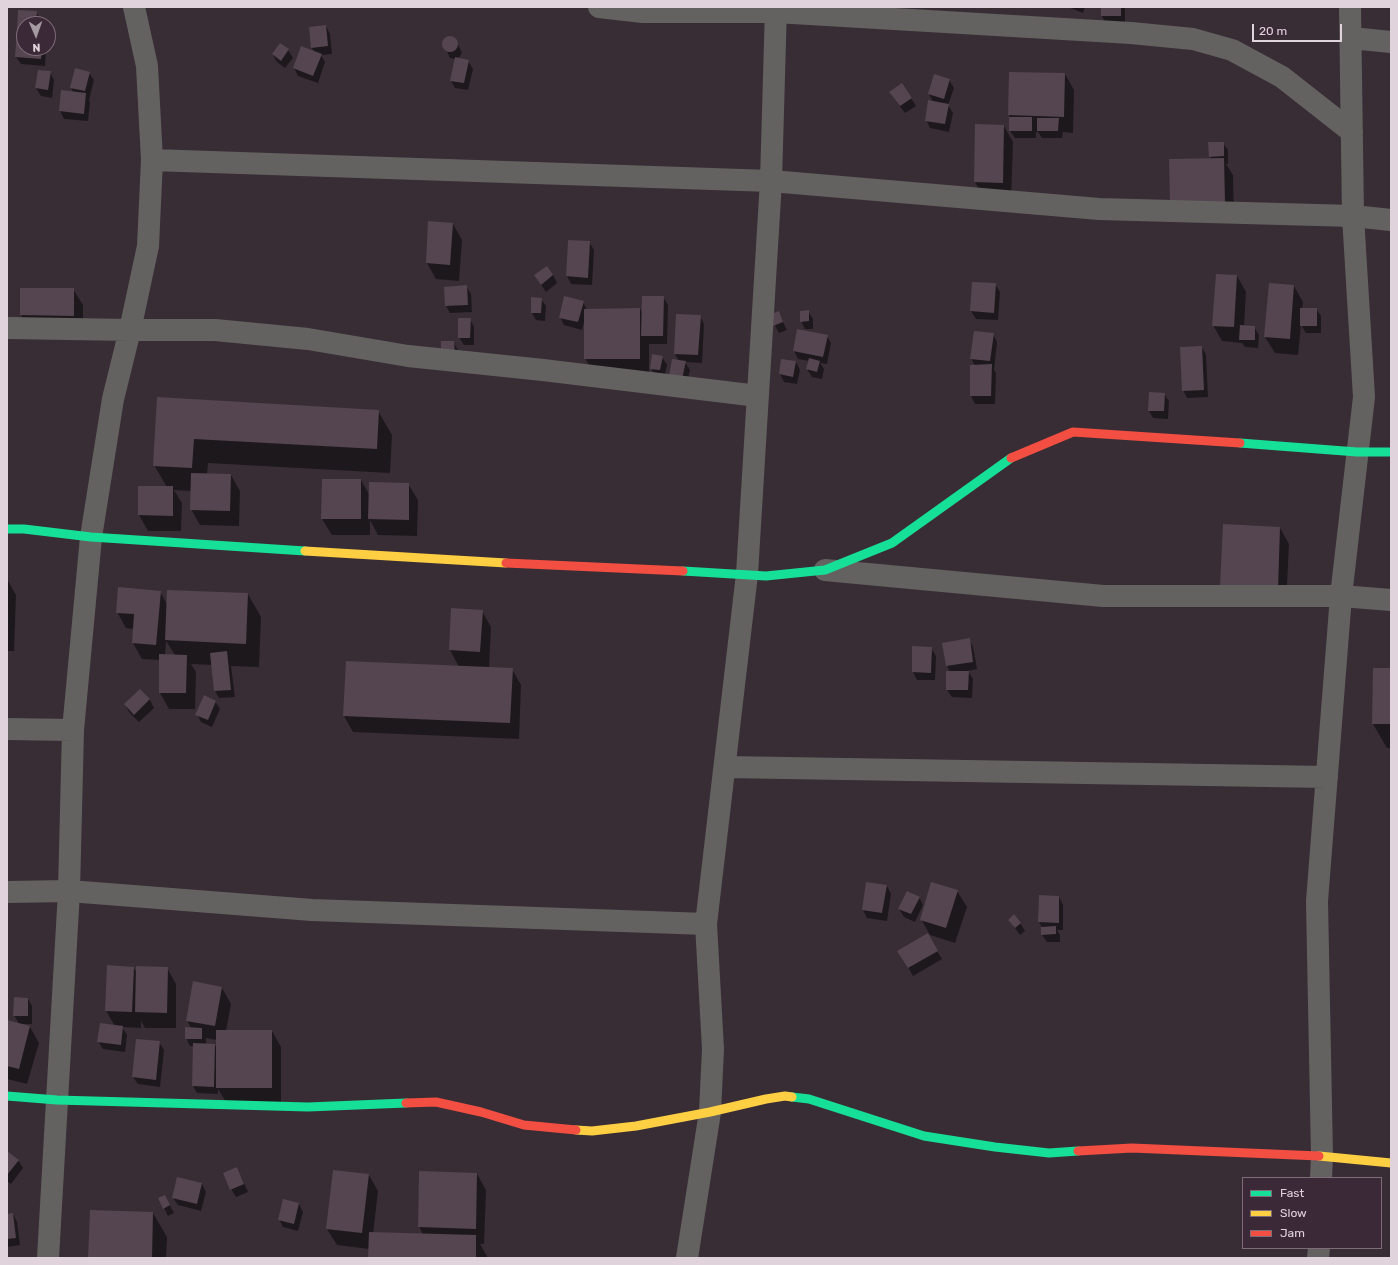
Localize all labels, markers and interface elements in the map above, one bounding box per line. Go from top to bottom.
north arrow [16,16,56,56]
scale bar [1254,16,1344,42]
text: 20 m [1259,24,1287,38]
text: N [32,41,41,54]
legend [1242,1177,1382,1249]
text: Fast [1280,1186,1304,1200]
text: Slow [1280,1206,1307,1220]
text: Jam [1280,1226,1305,1240]

